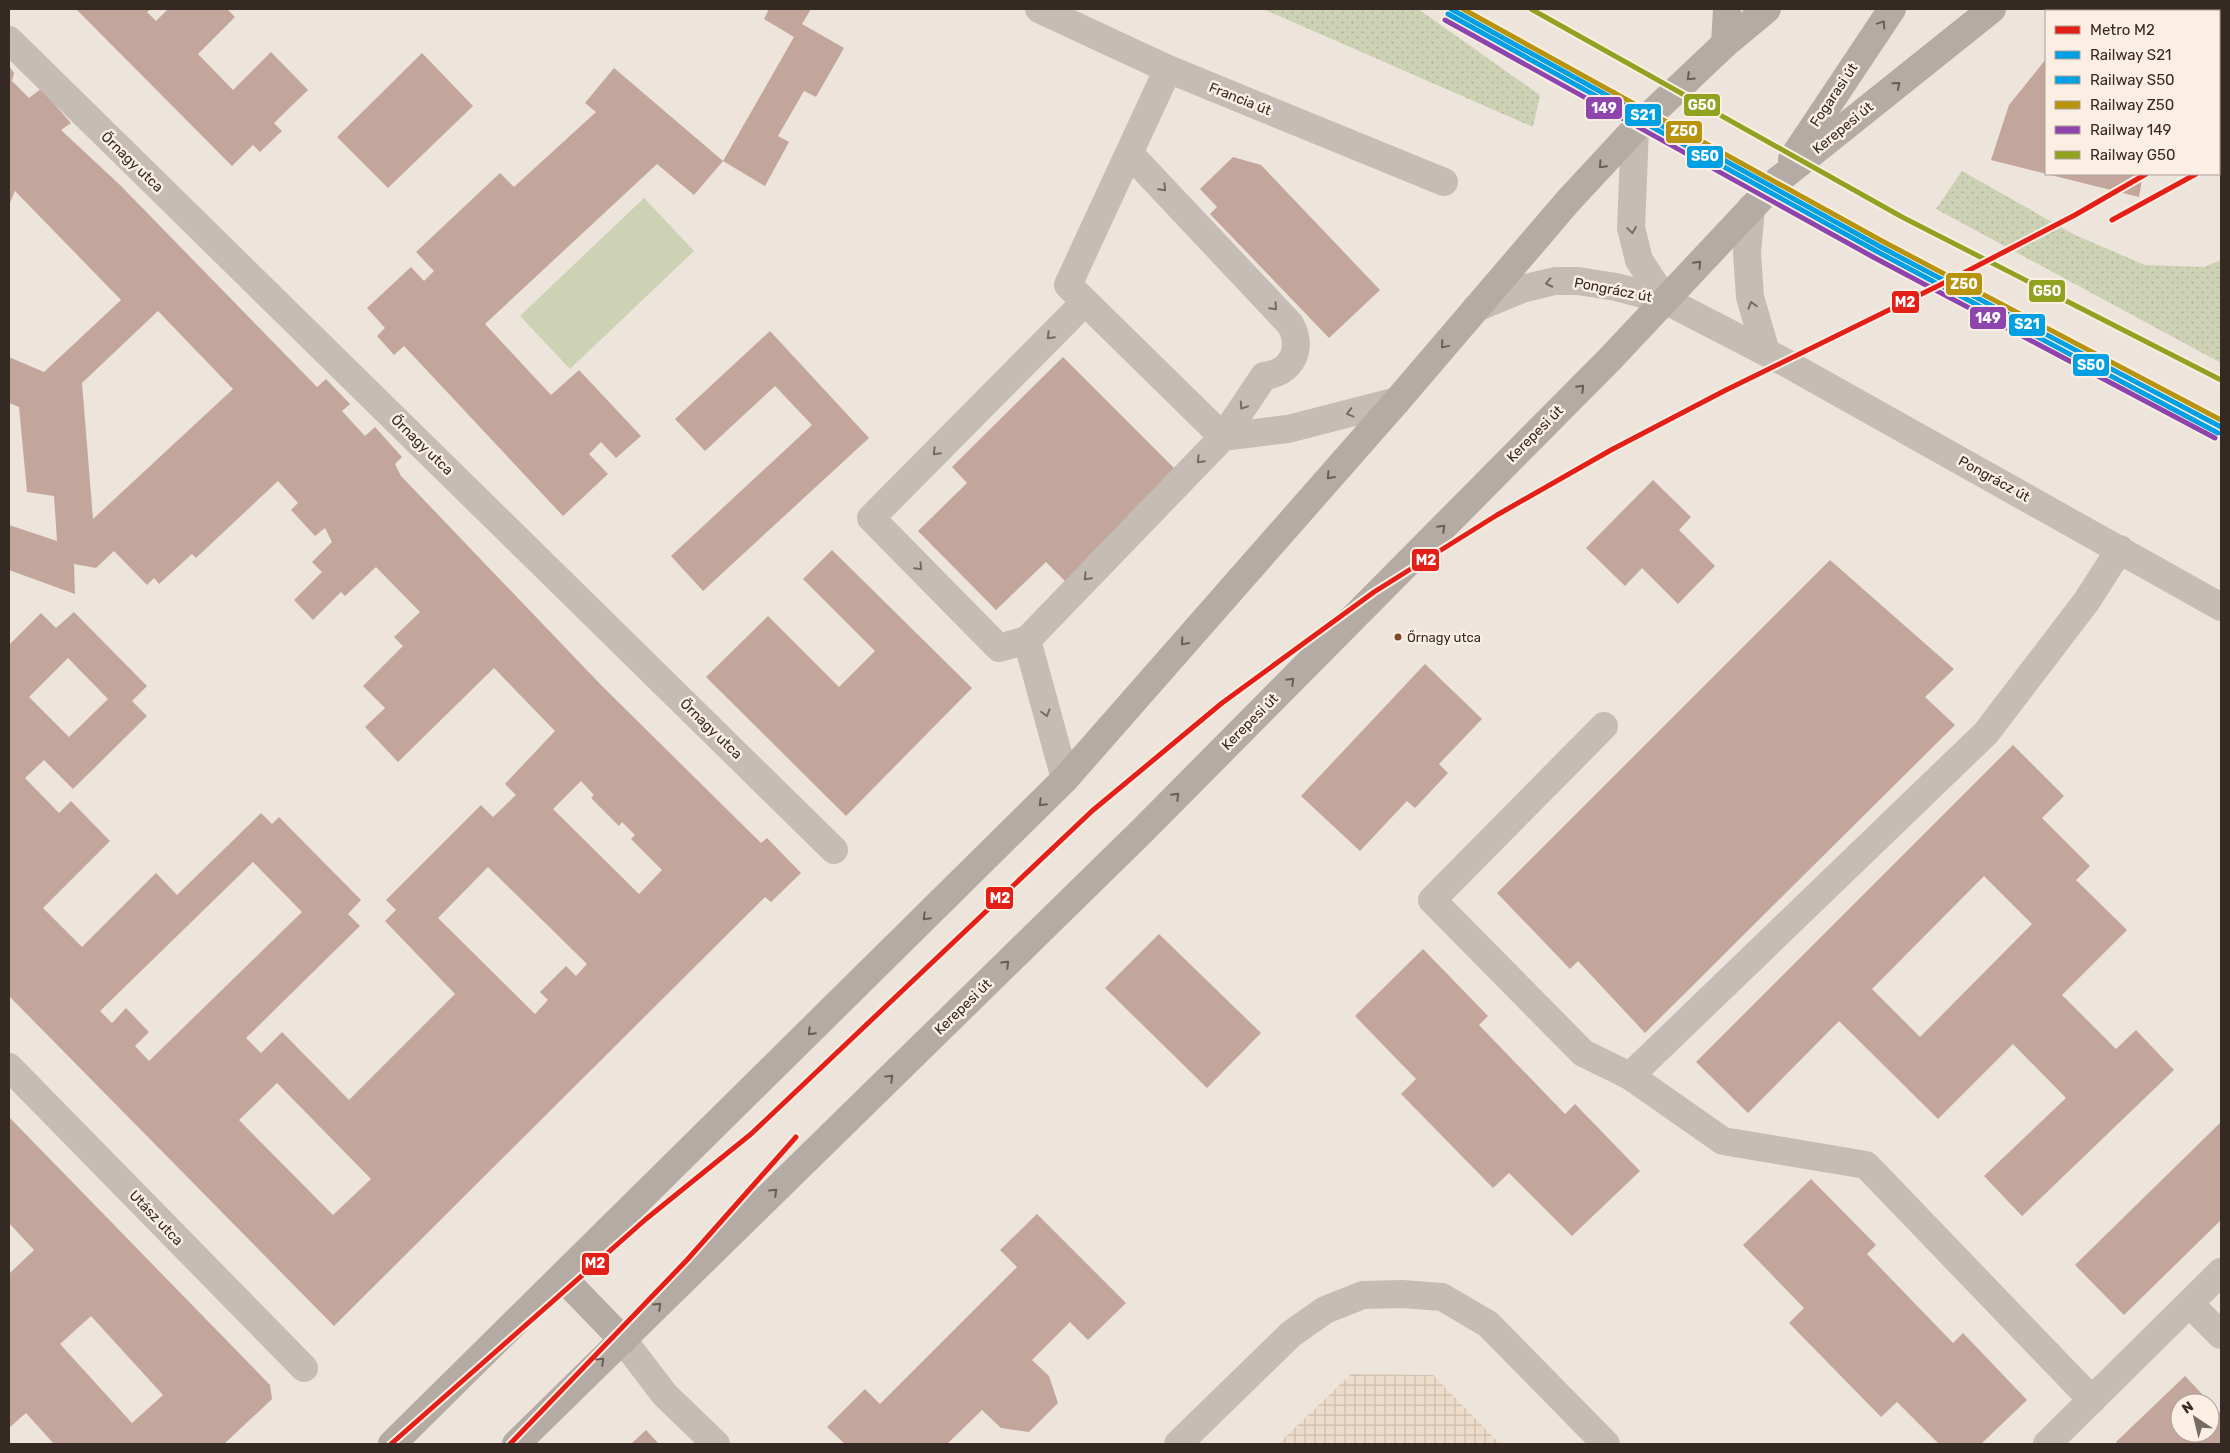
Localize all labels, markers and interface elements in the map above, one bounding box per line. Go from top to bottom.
legend [2045,10,2220,175]
one-way arrow [1875,20,1885,29]
text: Metro M2 [2090,21,2155,39]
text: Railway S21 [2090,46,2171,64]
street label: Fogarasi út [1807,60,1862,130]
one-way arrow [1687,71,1696,80]
text: Railway S50 [2090,71,2175,89]
street label: Francia út [1206,79,1274,119]
one-way arrow [1891,82,1900,90]
line badge: G50 [1683,93,1721,117]
line badge: 149 [1585,96,1623,120]
text: Railway Z50 [2090,96,2174,114]
text: G50 [1688,97,1716,114]
street label: Kerepesi út [1809,98,1877,158]
text: 149 [1591,100,1617,117]
line badge: S21 [1624,103,1662,127]
text: S21 [1630,107,1656,124]
line badge: Z50 [1665,120,1703,144]
text: Railway 149 [2090,121,2171,139]
text: Z50 [1670,123,1698,140]
street label: Őrnagy utca [97,128,167,196]
line badge: S50 [1686,145,1724,169]
text: Railway G50 [2090,146,2176,164]
text: S50 [1691,148,1719,165]
one-way arrow [1599,159,1608,168]
one-way arrow [1157,183,1166,192]
one-way arrow [1627,226,1637,235]
one-way arrow [1692,261,1701,270]
line badge: Z50 [1945,272,1983,296]
street label: Pongrácz út [1573,274,1654,306]
text: Z50 [1950,276,1978,293]
one-way arrow [1544,277,1553,287]
line badge: G50 [2028,279,2066,303]
text: G50 [2033,283,2061,300]
line badge: M2 [1891,290,1920,314]
text: M2 [1895,294,1915,311]
one-way arrow [1268,301,1277,310]
one-way arrow [1748,302,1758,310]
line badge: 149 [1969,306,2007,330]
text: 149 [1975,310,2001,327]
line badge: S21 [2008,313,2046,337]
text: S21 [2014,316,2040,333]
one-way arrow [1047,331,1056,340]
one-way arrow [1442,339,1450,348]
line badge: S50 [2072,353,2110,377]
text: S50 [2077,357,2105,374]
one-way arrow [1575,385,1584,394]
one-way arrow [1240,400,1249,410]
street label: Kerepesi út [1503,402,1567,466]
one-way arrow [1345,407,1354,418]
street label: Őrnagy utca [387,411,457,479]
one-way arrow [933,446,942,455]
street label: Pongrácz út [1955,452,2033,506]
one-way arrow [1197,455,1206,464]
one-way arrow [1327,471,1336,480]
one-way arrow [1436,525,1445,534]
line badge: M2 [1411,548,1440,572]
text: M2 [1416,552,1436,569]
one-way arrow [913,562,922,571]
one-way arrow [1084,572,1093,581]
place label: Őrnagy utca [1407,630,1481,646]
marker: Őrnagy utca [1393,632,1403,642]
one-way arrow [1181,636,1190,645]
one-way arrow [1285,678,1294,687]
street label: Kerepesi út [1218,690,1282,754]
street label: Őrnagy utca [676,695,746,763]
one-way arrow [1040,709,1050,717]
one-way arrow [1170,793,1179,802]
one-way arrow [1038,797,1047,806]
line badge: M2 [985,886,1014,910]
text: M2 [990,890,1010,907]
one-way arrow [923,911,932,920]
one-way arrow [1000,961,1009,970]
street label: Kerepesi út [931,975,995,1038]
one-way arrow [808,1026,817,1035]
one-way arrow [884,1075,893,1084]
street label: Utász utca [126,1187,186,1249]
one-way arrow [768,1189,777,1198]
line badge: M2 [581,1252,610,1276]
text: M2 [585,1255,605,1272]
one-way arrow [652,1302,661,1311]
one-way arrow [595,1358,604,1367]
north arrow [2170,1393,2220,1443]
text: N [2179,1398,2197,1418]

